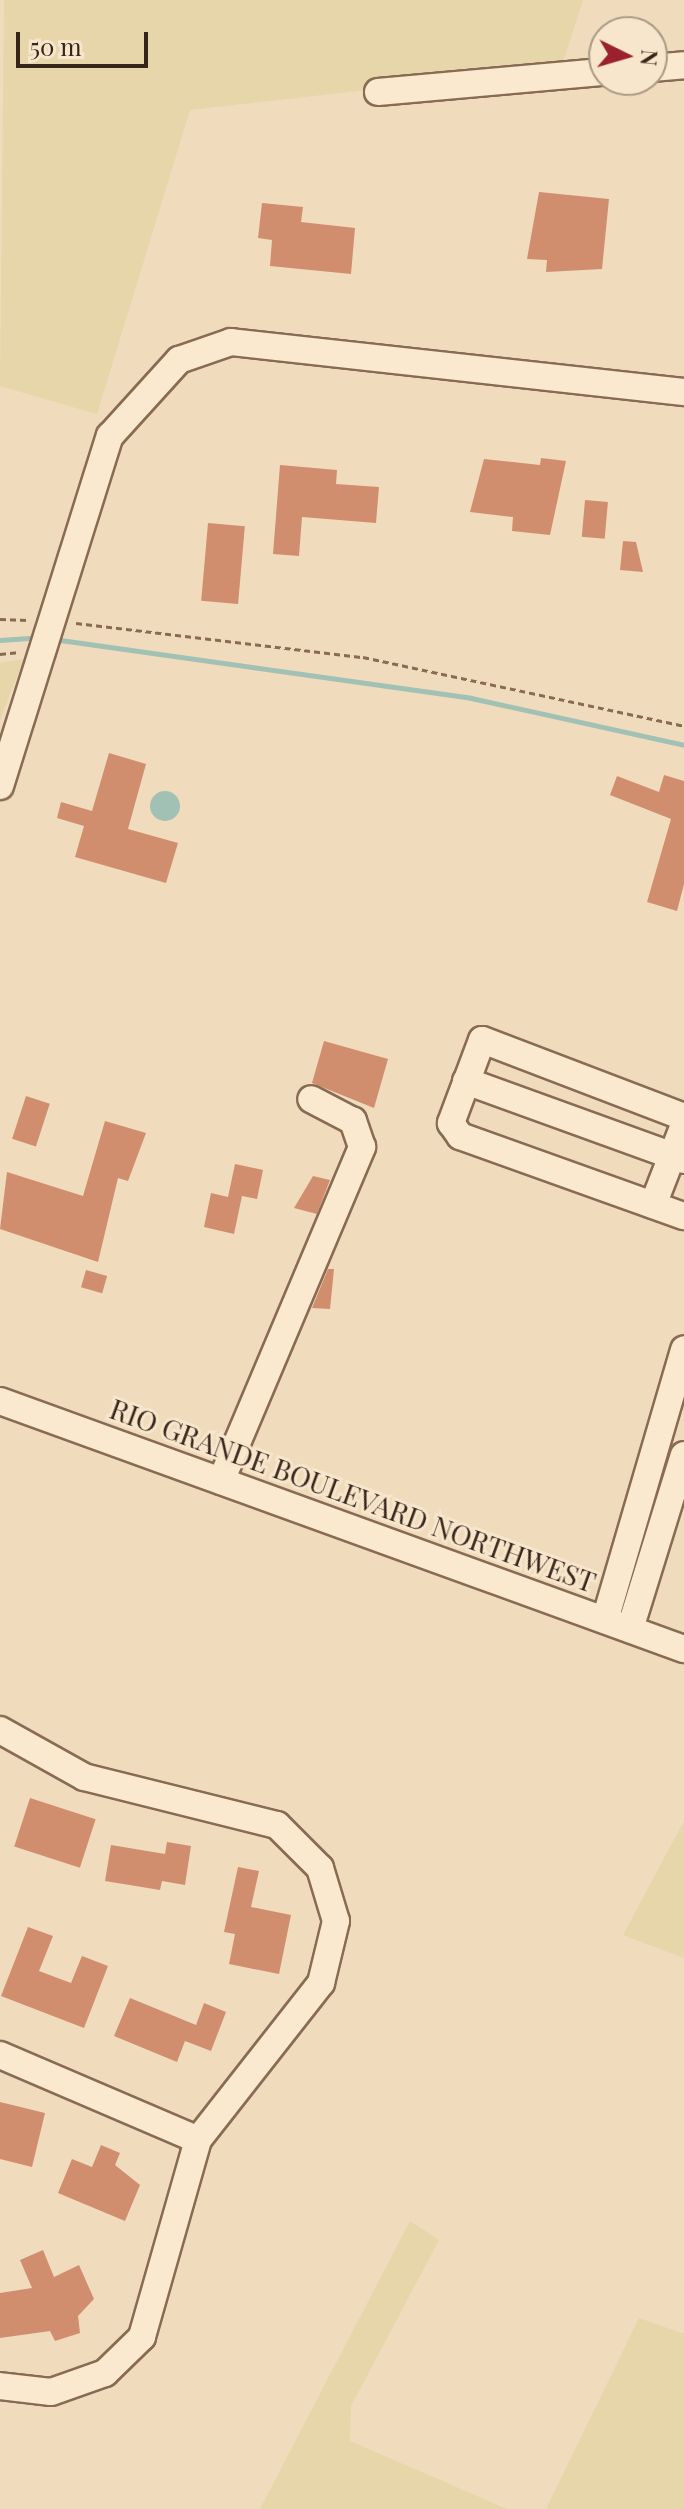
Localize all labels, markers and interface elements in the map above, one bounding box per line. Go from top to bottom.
scale bar [20,16,152,66]
north arrow [588,16,668,96]
text: 50 m [30,30,82,62]
text: N [634,49,666,67]
street label: RIO GRANDE BOULEVARD NORTHWEST [106,1391,600,1599]

